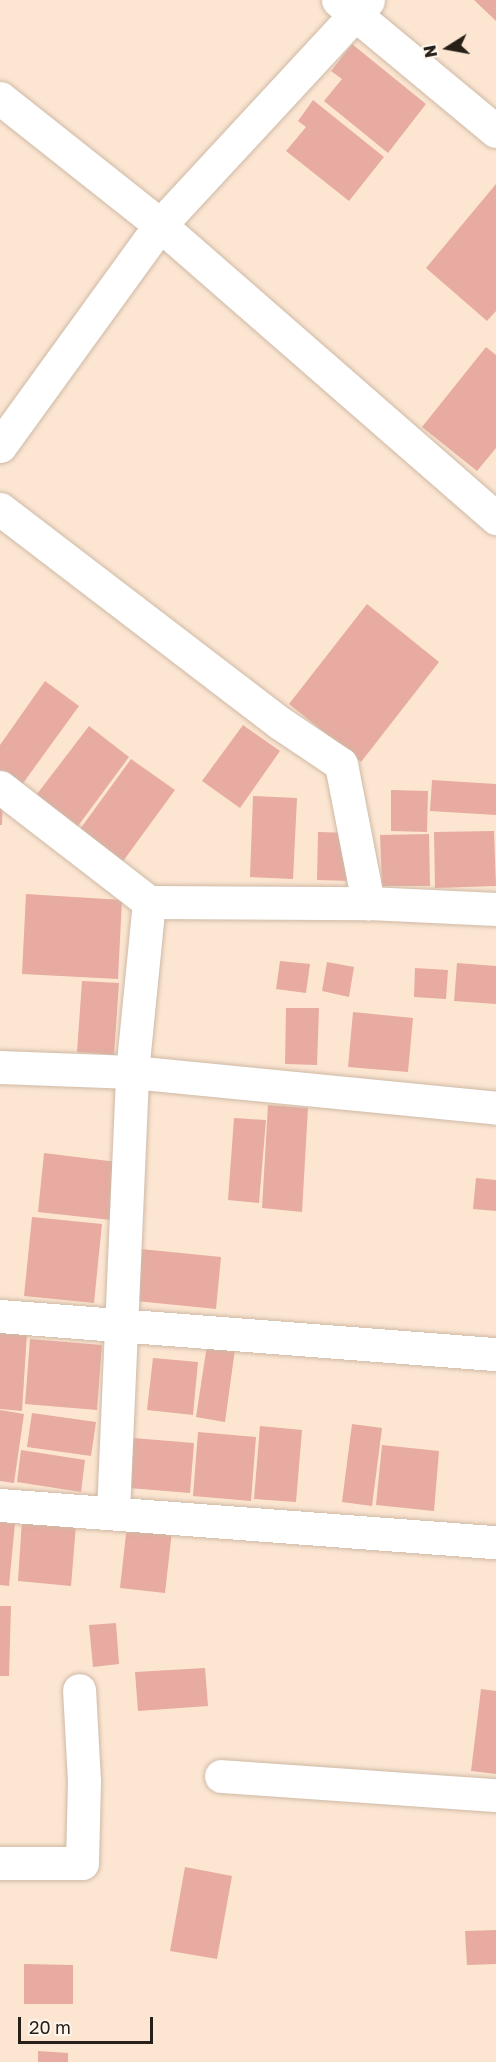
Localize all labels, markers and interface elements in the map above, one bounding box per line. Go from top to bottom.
north arrow [418,18,478,78]
text: N [419,44,441,59]
scale bar [21,2005,156,2043]
text: 20 m [29,2016,71,2038]

